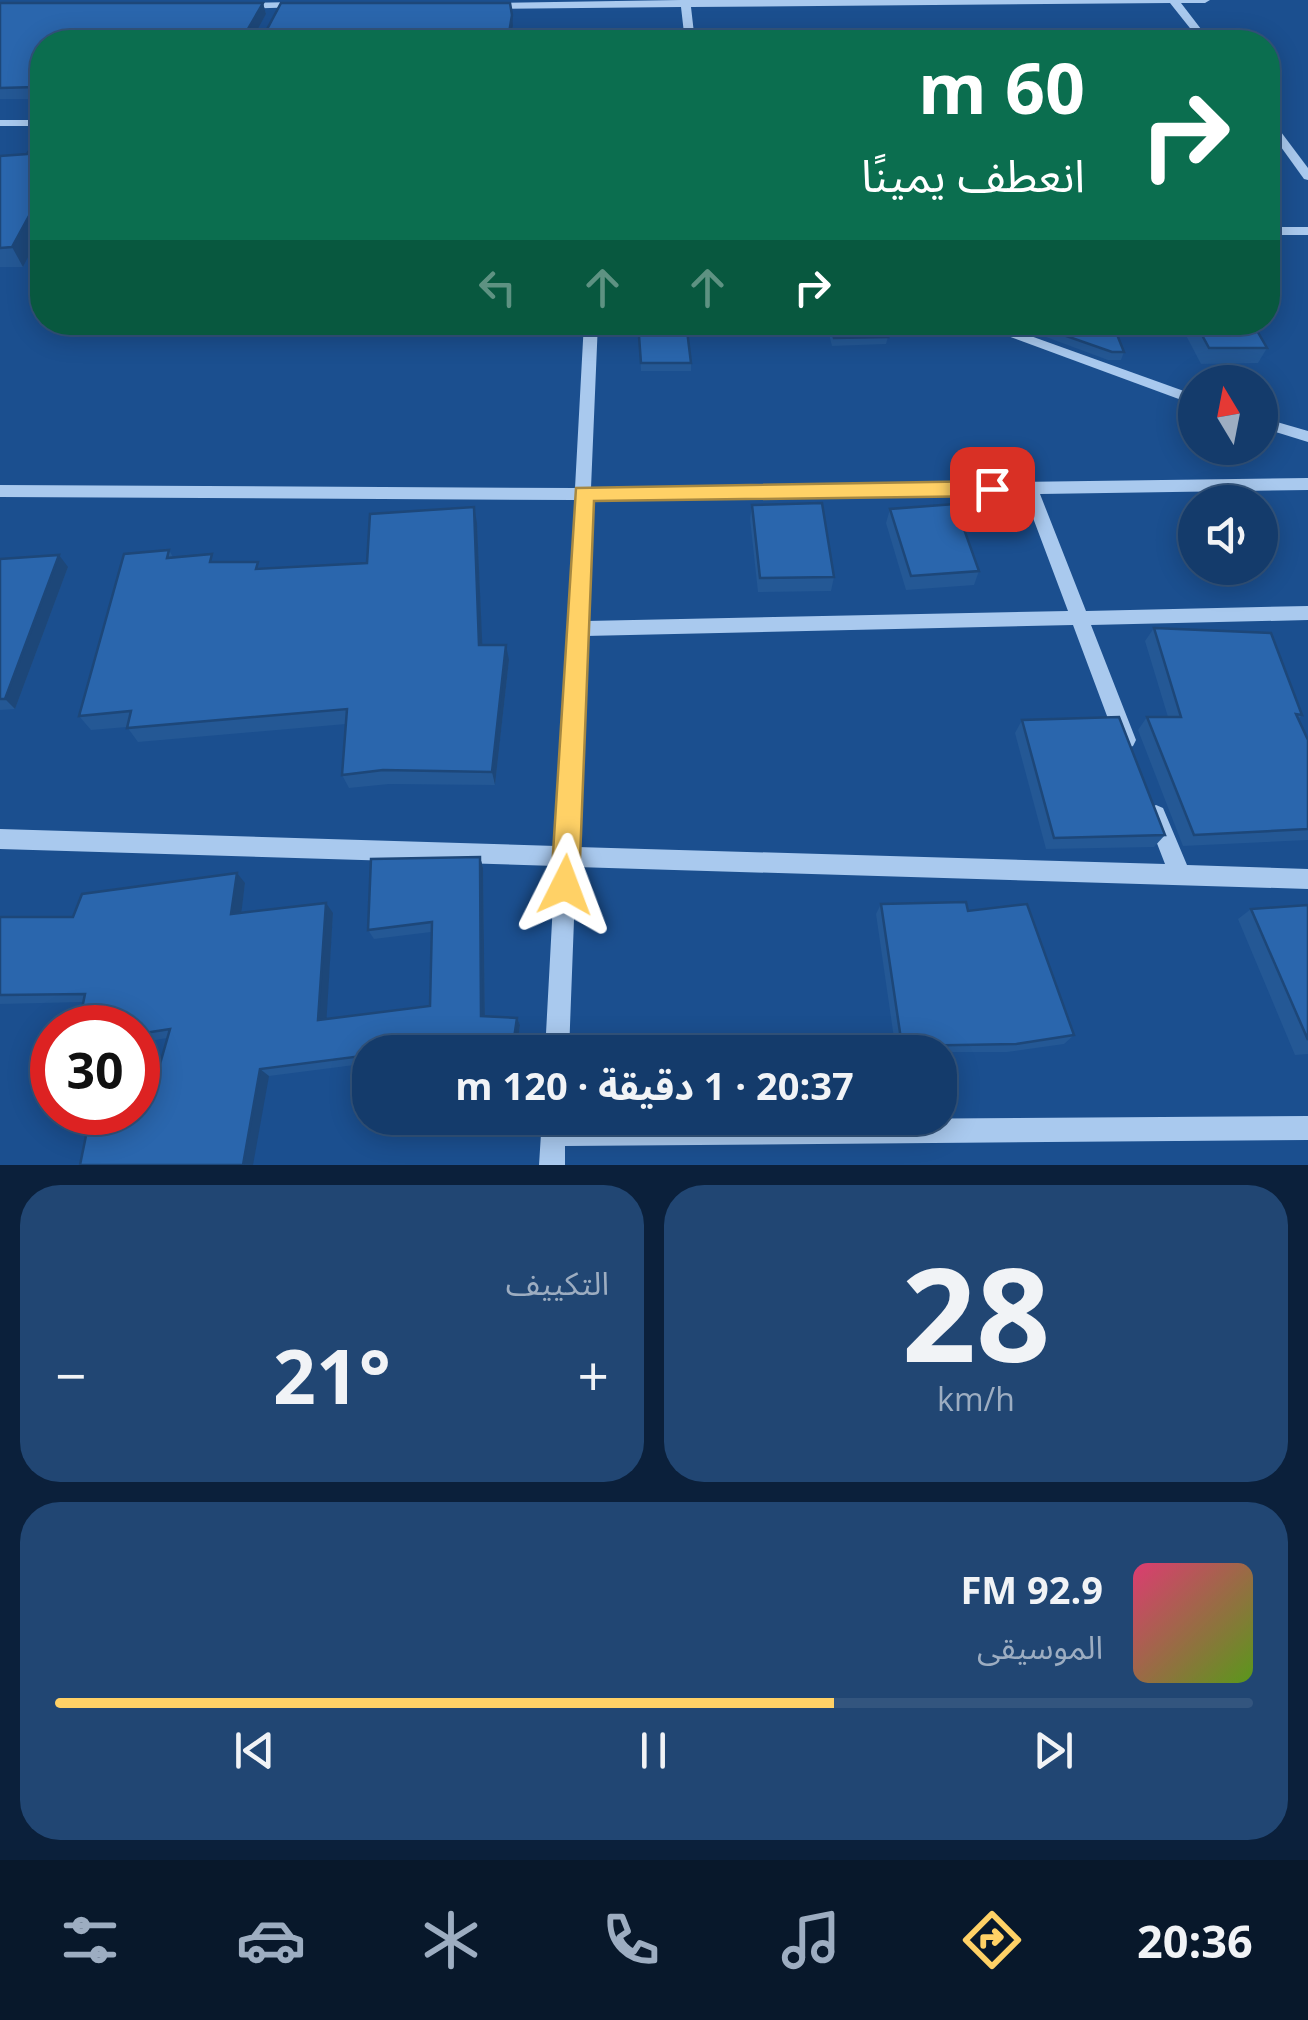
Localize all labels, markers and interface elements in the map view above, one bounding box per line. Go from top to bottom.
text: 60 m [918,39,1085,135]
icon: right [1120,70,1250,200]
text: انعطف يمينًا [861,144,1085,205]
icon: left [470,260,525,315]
icon: ahead [575,260,630,315]
icon: ahead [680,260,735,315]
icon: right [785,260,840,315]
north arrow [1178,365,1278,465]
map controls [1178,365,1278,585]
pin [950,447,1035,532]
icon: arrive [965,462,1020,517]
button: sound [1178,485,1278,585]
position arrow [513,833,617,937]
speed limit sign: 30 [30,1005,160,1135]
text: 20:37 · 1 دقيقة · 120 m [455,1059,854,1111]
text: 28 [902,1223,1050,1400]
text: التكييف [506,1261,609,1304]
text: 21° [273,1324,391,1426]
text: − [55,1337,86,1412]
text: + [578,1337,609,1412]
text: km/h [937,1377,1015,1420]
text: 92.9 FM [960,1563,1103,1615]
text: الموسيقى [977,1625,1103,1668]
icon: previous [227,1723,282,1778]
icon: pause [626,1723,681,1778]
icon: next [1026,1723,1081,1778]
icon: filters [55,1905,125,1975]
icon: car [236,1905,306,1975]
icon: climate [416,1905,486,1975]
icon: phone [596,1905,666,1975]
icon: music [776,1905,846,1975]
icon: directions [957,1905,1027,1975]
text: 20:36 [1137,1910,1253,1971]

